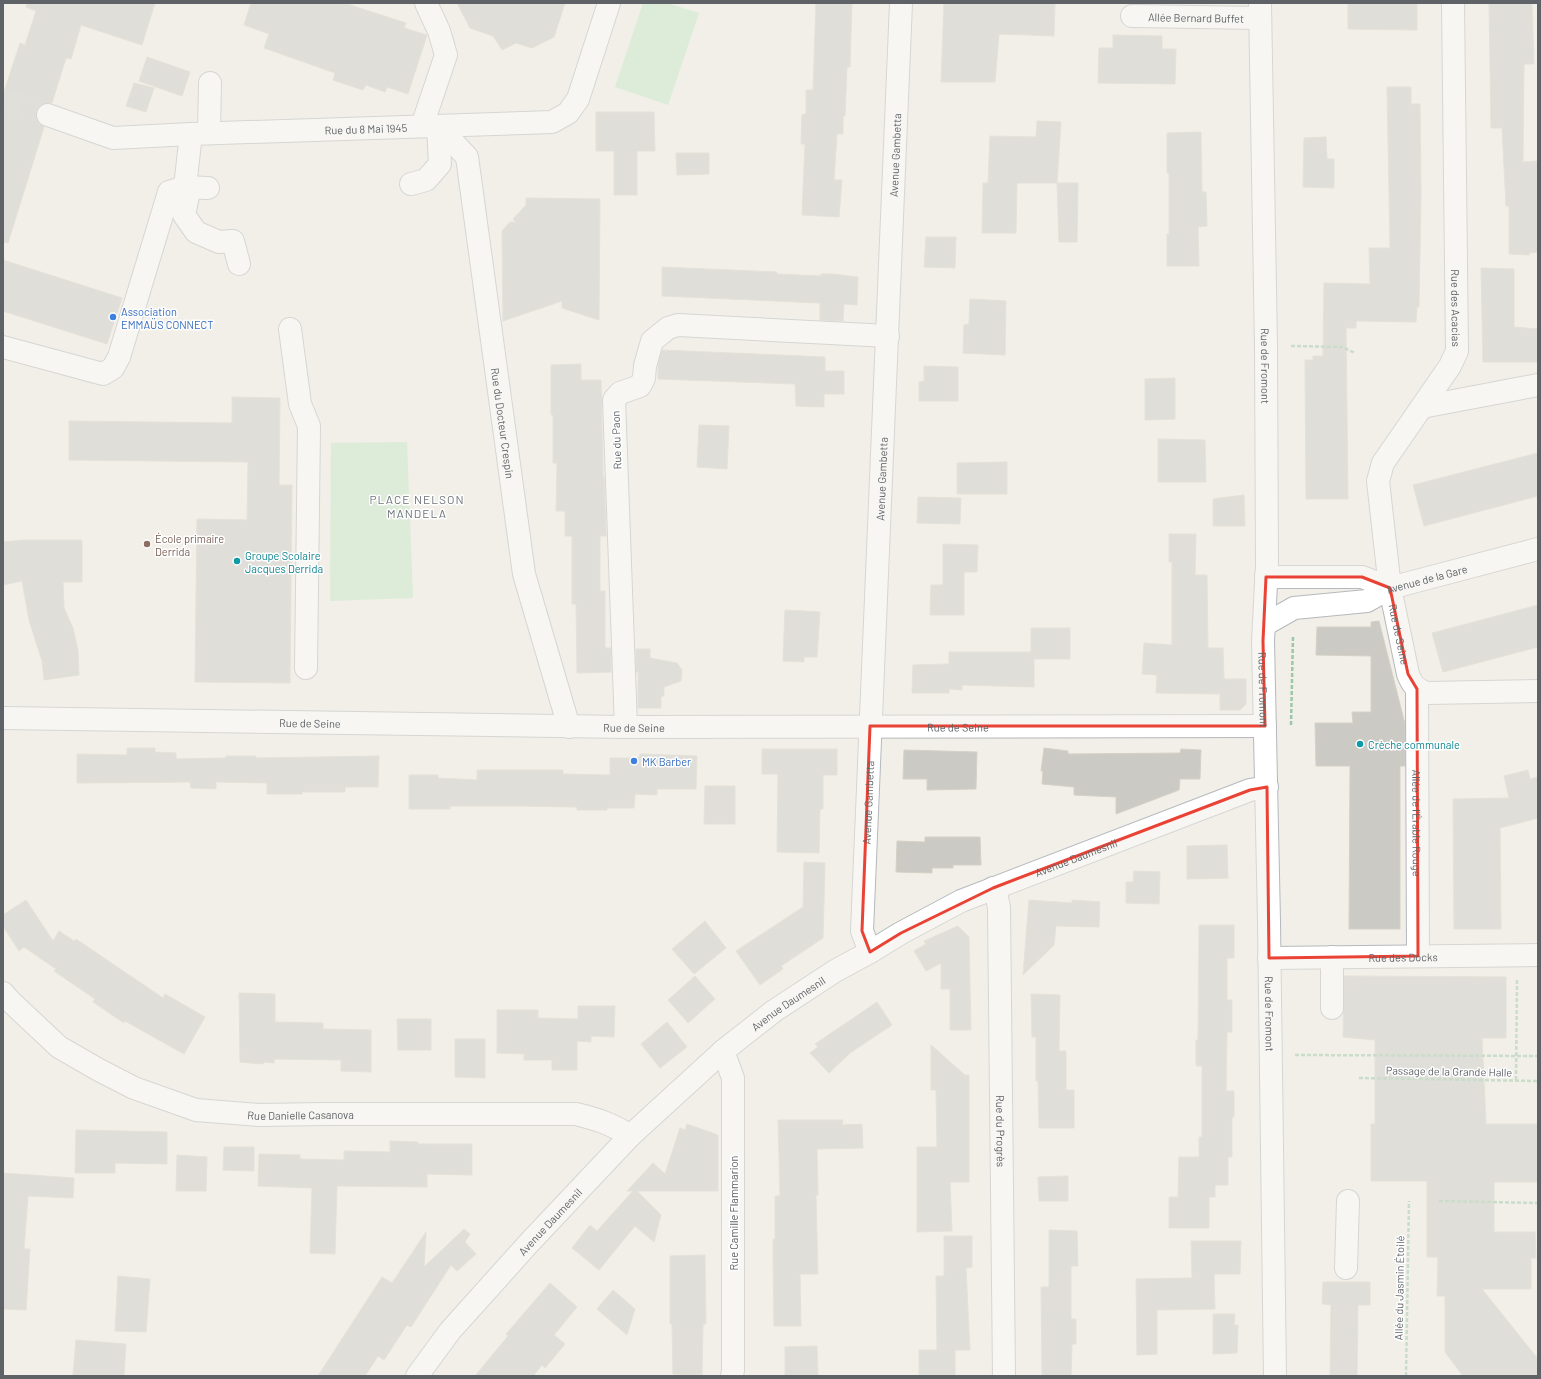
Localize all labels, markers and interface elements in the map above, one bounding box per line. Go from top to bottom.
street label: Allée Bernard Buffet [1148,10,1244,24]
street label: Avenue Gambetta [886,113,903,197]
street label: Rue du 8 Mai 1945 [324,120,408,136]
street label: Rue des Acacias [1450,269,1463,347]
place label: Association EMMAÜS CONNECT [121,305,213,331]
marker: Association EMMAÜS CONNECT [108,312,118,322]
street label: Rue de Fromont [1259,328,1273,404]
street label: Rue du Docteur Crespin [489,367,517,479]
street label: Rue du Paon [608,410,624,470]
street label: Avenue Gambetta [873,437,889,521]
district label: PLACE NELSON MANDELA [369,492,465,520]
place label: École primaire Derrida [155,532,224,558]
marker: École primaire Derrida [142,539,152,549]
place label: Groupe Scolaire Jacques Derrida [245,549,323,575]
marker: Groupe Scolaire Jacques Derrida [232,556,242,566]
street label: Avenue de la Gare [1383,561,1469,596]
street label: Rue de Seine [1387,603,1412,666]
street label: Rue de Fromont [1257,652,1271,728]
street label: Rue de Seine [279,715,341,729]
street label: Rue de Seine [603,720,665,734]
street label: Rue de Seine [927,720,989,733]
place label: Crèche communale [1368,738,1460,751]
marker: Crèche communale [1355,739,1365,749]
place label: MK Barber [642,755,691,768]
marker: MK Barber [629,756,639,766]
street label: Avenue Gambetta [859,760,876,845]
street label: Allée de l'Érable Rouge [1411,769,1424,877]
street label: Avenue Daumesnil [1033,835,1119,879]
street label: Rue des Docks [1368,950,1438,963]
street label: Avenue Daumesnil [748,973,827,1033]
street label: Rue de Fromont [1263,976,1277,1052]
street label: Passage de la Grande Halle [1386,1063,1512,1079]
street label: Rue du Progrès [994,1095,1008,1167]
street label: Rue Danielle Casanova [247,1108,354,1122]
street label: Rue Camille Flammarion [727,1155,740,1270]
street label: Avenue Daumesnil [515,1185,584,1257]
street label: Allée du Jasmin Étoilé [1392,1235,1406,1340]

